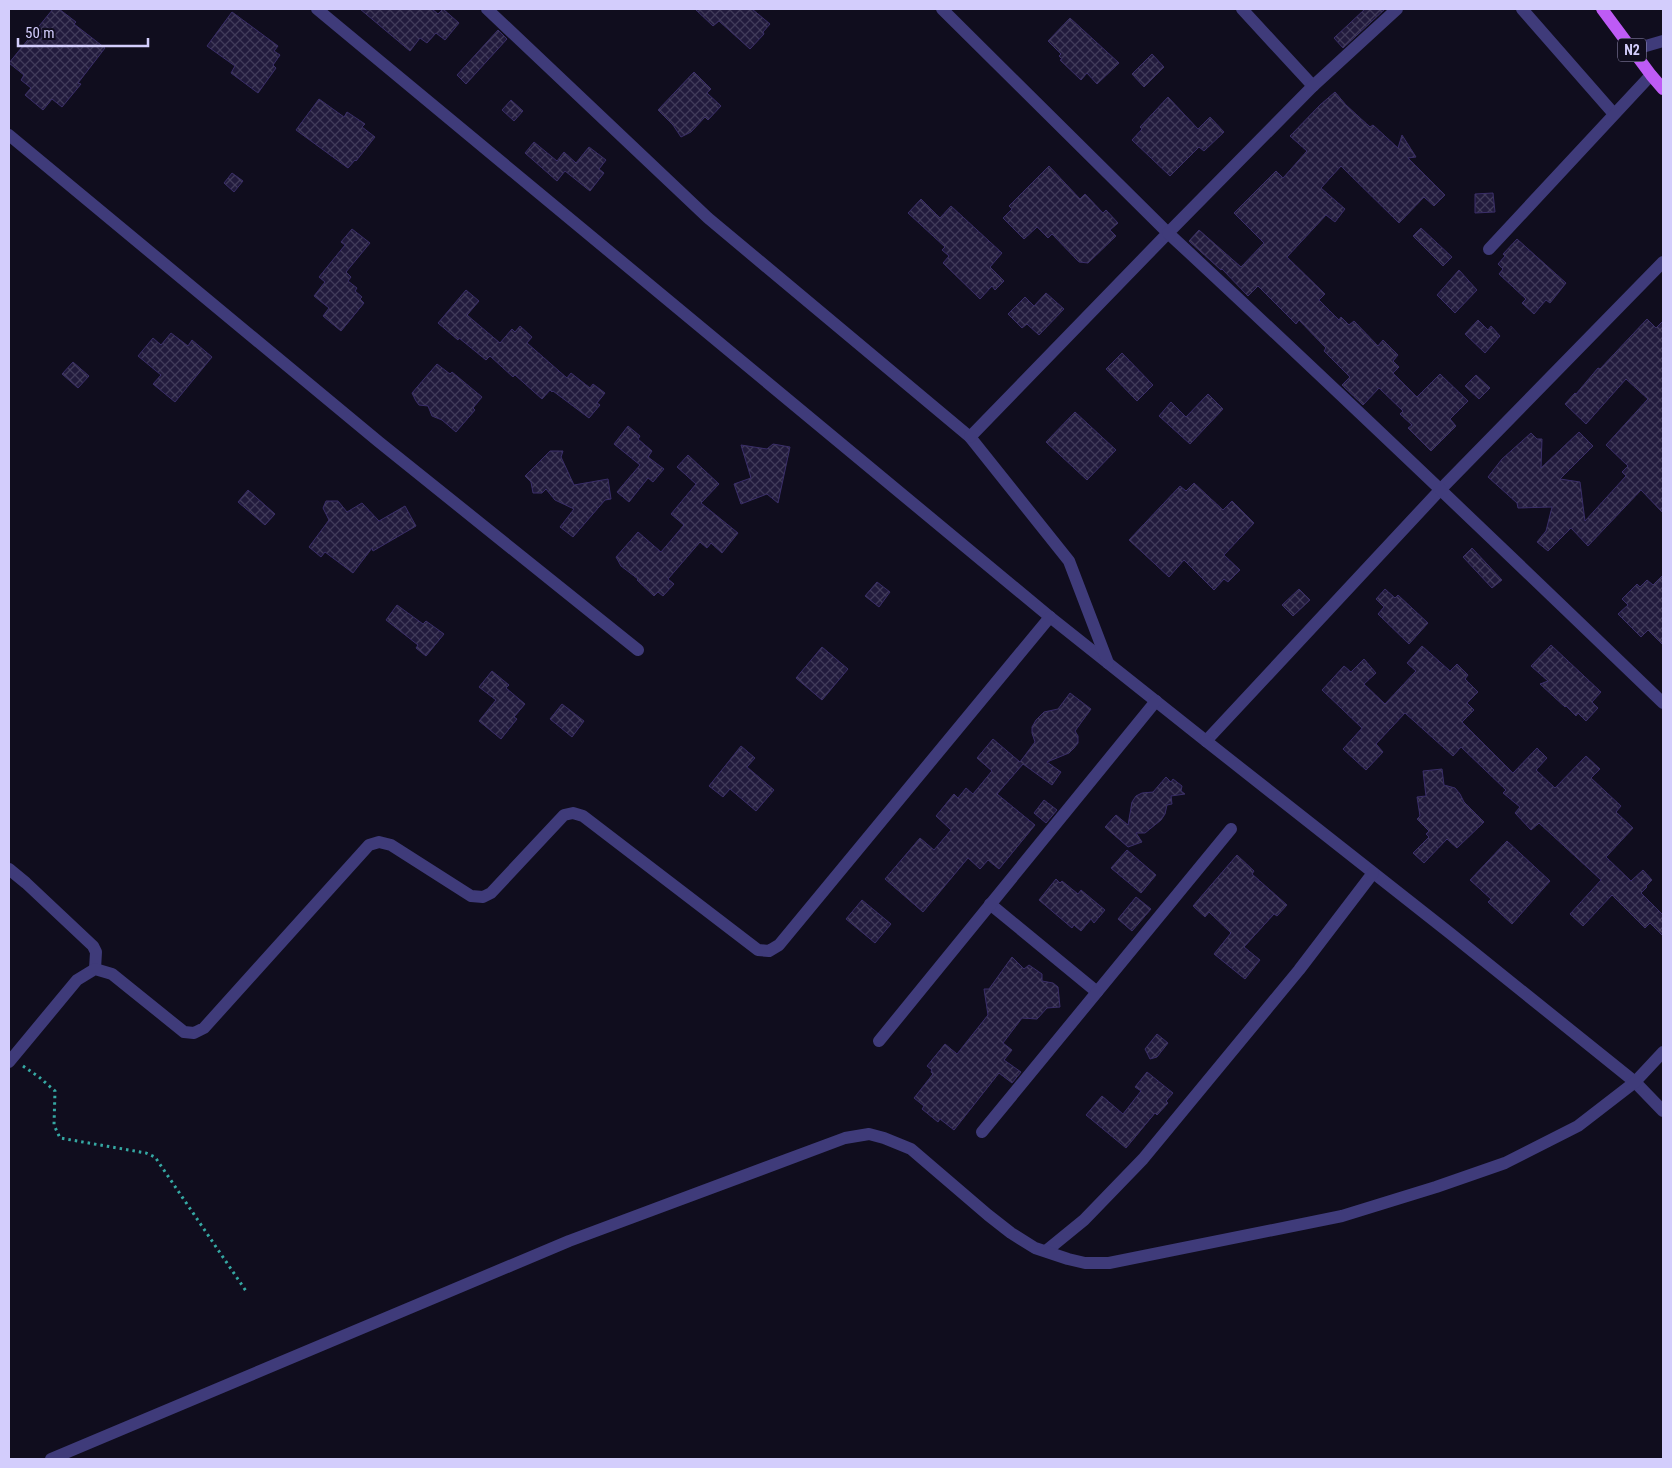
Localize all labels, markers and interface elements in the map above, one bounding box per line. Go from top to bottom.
scale bar [18,15,148,47]
text: 50 m [25,24,55,42]
road number: N2 [1618,38,1646,62]

